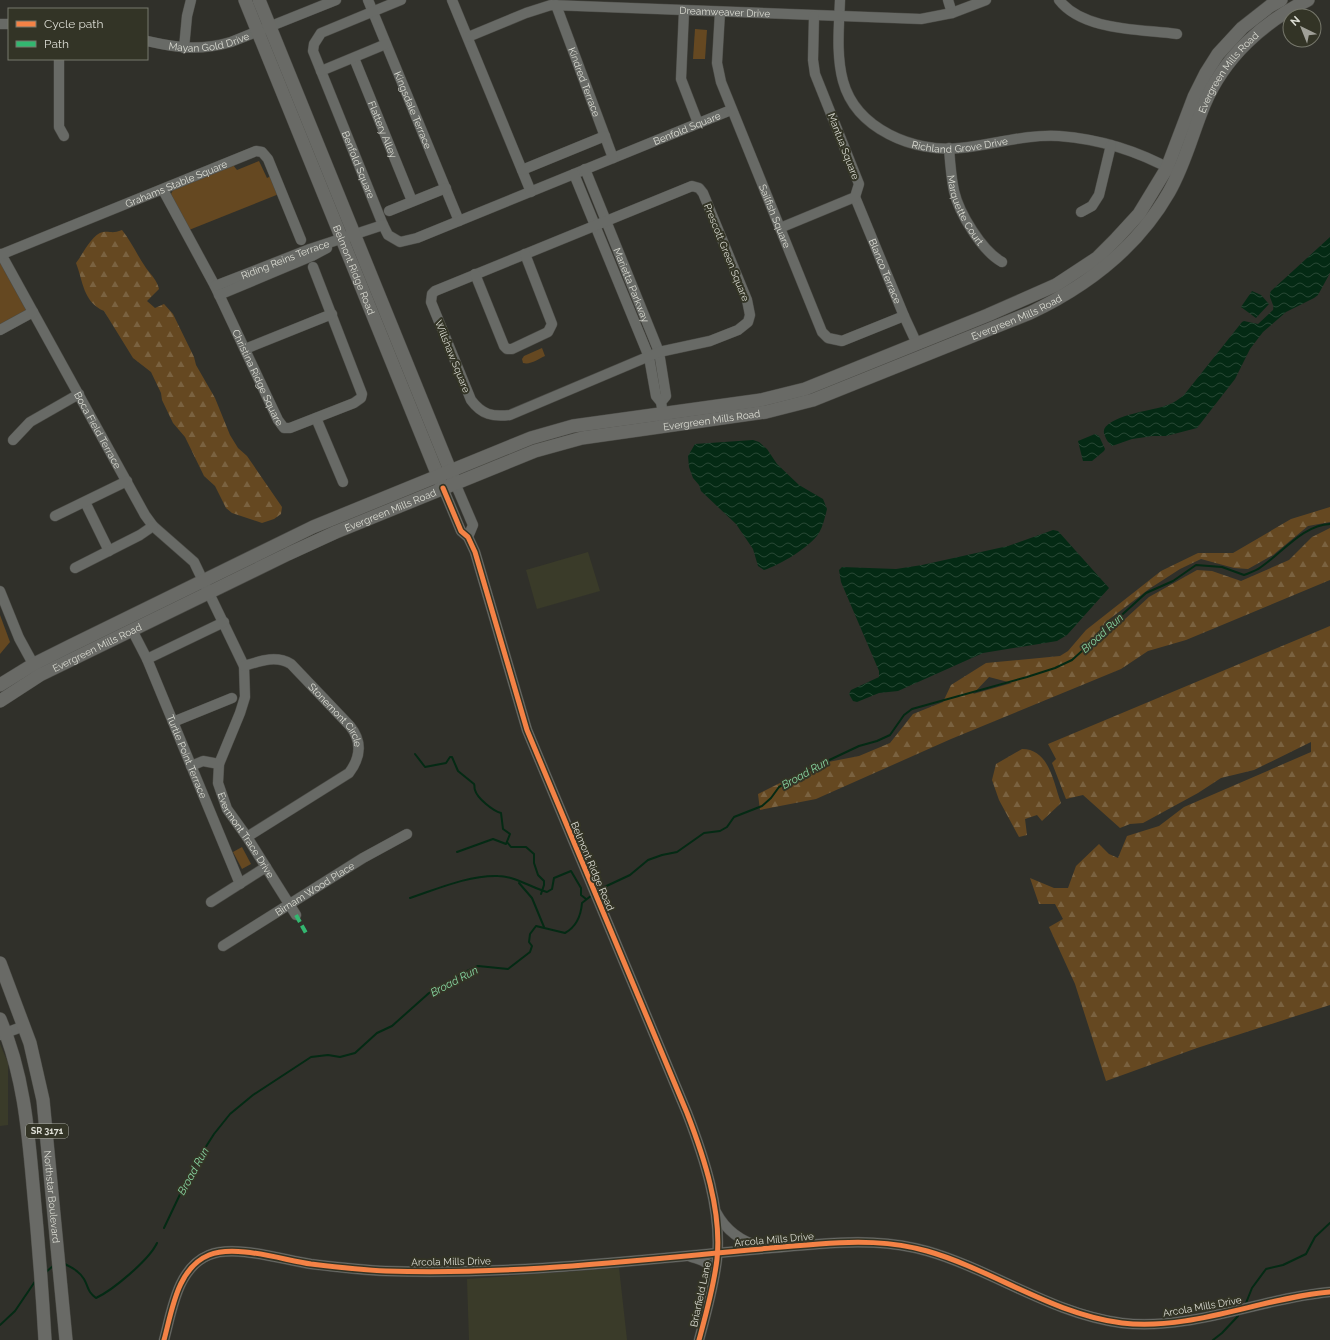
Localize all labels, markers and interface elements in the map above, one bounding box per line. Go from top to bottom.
street label: Dreamweaver Drive [679,5,771,19]
legend [8,8,148,60]
north arrow [1282,8,1322,48]
text: N [1288,13,1303,29]
text: Cycle path [44,17,103,31]
street label: Mayan Gold Drive [168,30,251,54]
street label: Evergreen Mills Road [1196,30,1261,115]
text: Path [44,37,69,51]
street label: Kindred Terrace [566,46,602,118]
street label: Kingsdale Terrace [392,70,434,151]
street label: Flattery Alley [366,99,399,160]
street label: Benfold Square [652,110,722,147]
street label: Mantua Square [826,111,861,181]
street label: Benfold Square [340,129,377,200]
street label: Richland Grove Drive [911,135,1009,155]
street label: Grahams Stable Square [124,158,229,210]
street label: Marquette Court [945,174,986,248]
street label: Sailfish Square [757,183,792,250]
street label: Prescott Green Square [702,202,751,303]
street label: Belmont Ridge Road [331,223,377,316]
street label: Blanco Terrace [867,237,903,305]
street label: Riding Reins Terrace [239,238,331,281]
street label: Marietta Parkway [611,246,652,325]
street label: Evergreen Mills Road [970,293,1064,342]
street label: Willshaw Square [433,318,472,394]
street label: Christina Ridge Square [230,328,285,428]
street label: Boca Field Terrace [72,390,123,471]
street label: Evergreen Mills Road [662,408,761,432]
street label: Evergreen Mills Road [343,487,438,534]
water label: Broad Run [1079,611,1126,656]
street label: Evergreen Mills Road [51,621,143,674]
street label: Stonemont Circle [306,681,364,748]
street label: Turtle Point Terrace [165,713,209,800]
water label: Broad Run [779,755,831,792]
street label: Evermont Trace Drive [216,791,276,880]
street label: Belmont Ridge Road [569,820,616,912]
street label: Birnam Wood Place [273,860,356,918]
water label: Broad Run [428,963,480,999]
road number: SR 3171 [26,1124,68,1138]
water label: Broad Run [175,1145,212,1197]
street label: Northstar Boulevard [42,1150,62,1244]
street label: Arcola Mills Drive [734,1231,814,1248]
street label: Arcola Mills Drive [411,1255,491,1268]
street label: Briarfield Lane [688,1260,713,1328]
street label: Arcola Mills Drive [1162,1294,1242,1319]

